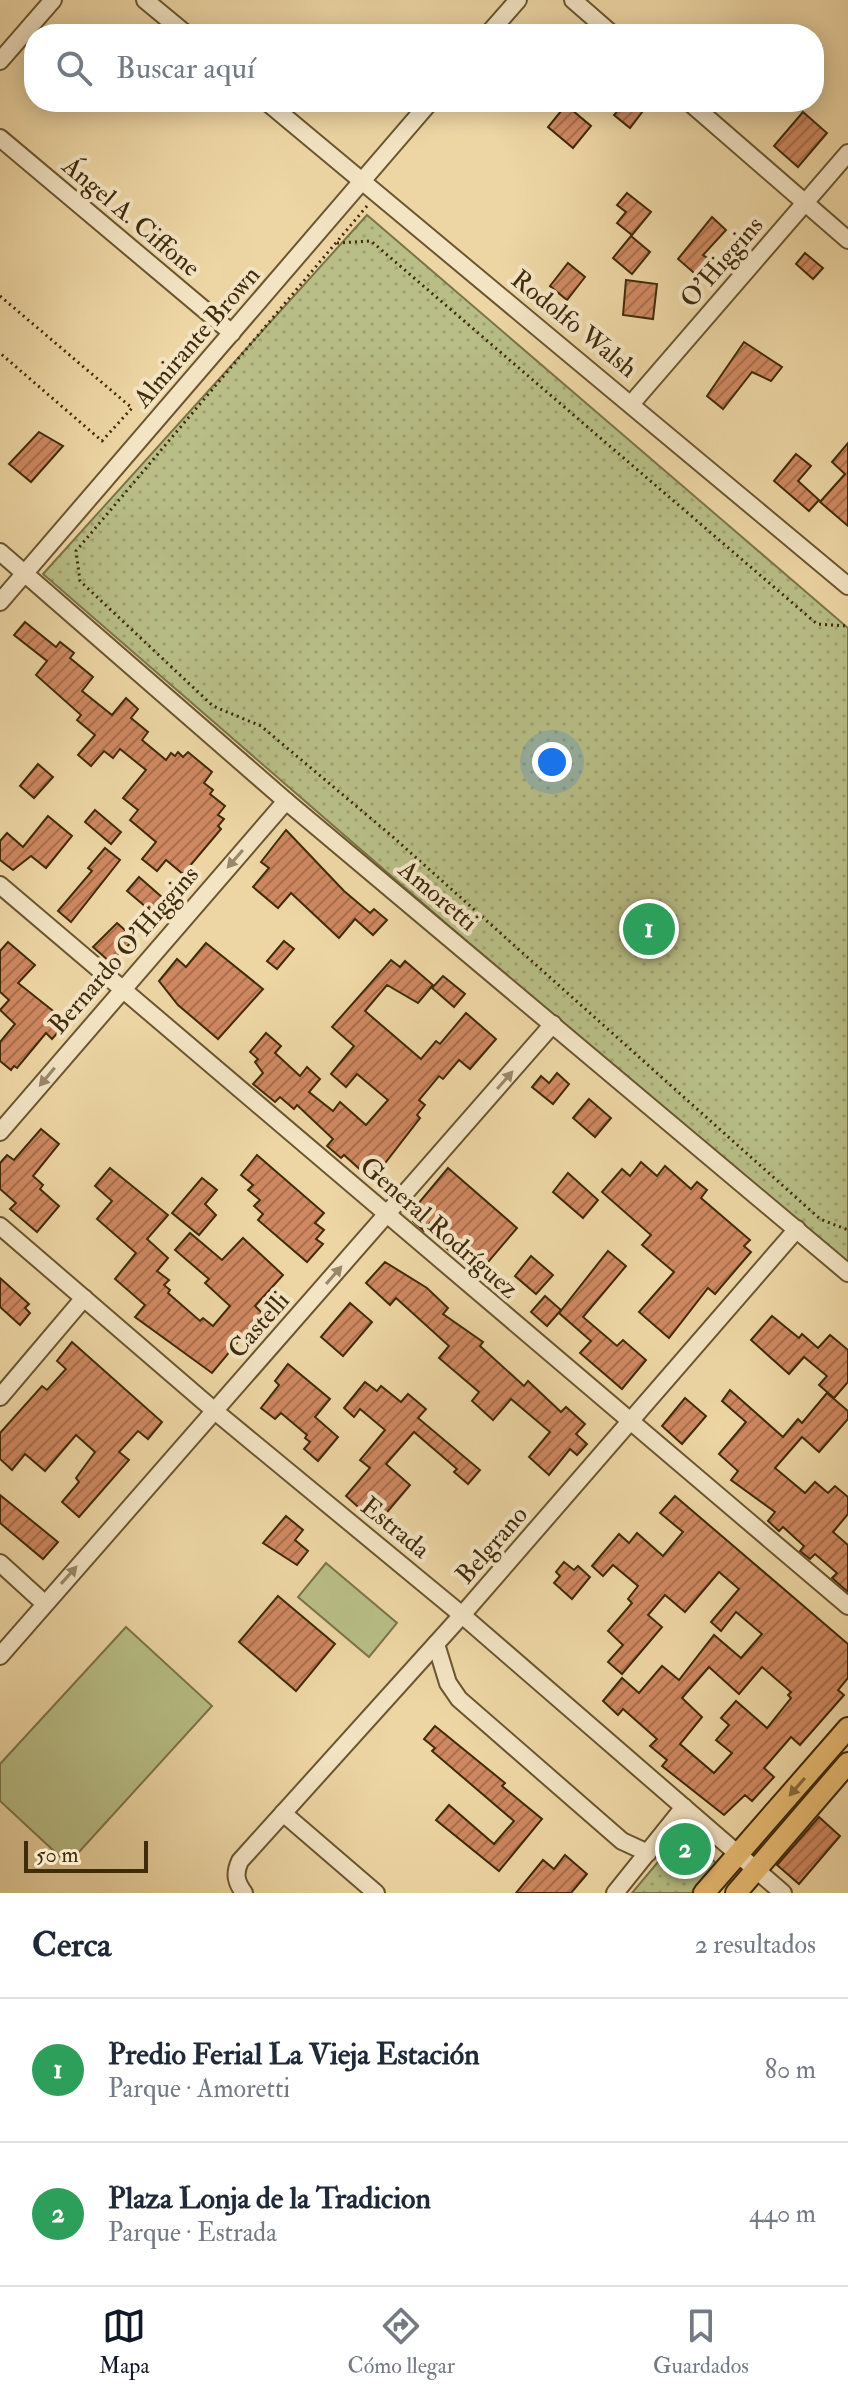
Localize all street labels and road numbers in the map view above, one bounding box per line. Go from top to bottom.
street label: Ángel A. Ciffone [55,148,208,284]
street label: O'Higgins [674,210,770,314]
street label: Almirante Brown [126,260,267,415]
street label: Rodolfo Walsh [504,263,644,385]
street label: Amoretti [391,853,484,938]
street label: Bernardo O'Higgins [42,859,206,1041]
street label: General Rodríguez [353,1150,525,1306]
street label: Castelli [221,1285,297,1365]
street label: Estrada [354,1490,436,1566]
street label: Belgrano [449,1499,535,1591]

